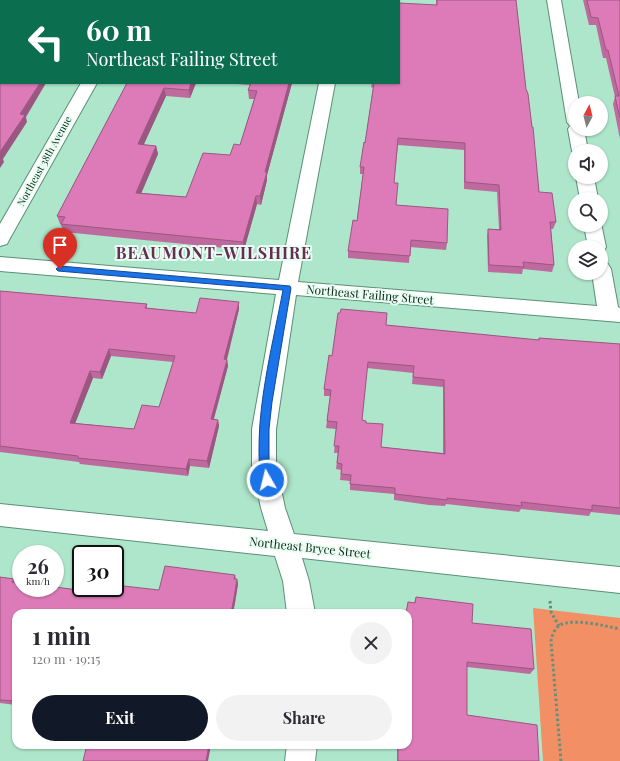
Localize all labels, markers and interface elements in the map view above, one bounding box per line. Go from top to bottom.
text: 60 m [86,11,152,48]
icon: left [20,16,72,68]
text: Northeast Failing Street [86,47,277,71]
north arrow [568,96,608,136]
map controls [568,96,608,280]
street label: Northeast 38th Avenue [13,113,75,209]
button: sound [568,144,608,184]
button: search [568,192,608,232]
pin [43,228,77,269]
icon: arrive [49,234,71,256]
button: layers [568,240,608,280]
district label: BEAUMONT-WILSHIRE [116,242,312,263]
street label: Northeast Failing Street [306,280,435,308]
position arrow [246,459,288,501]
street label: Northeast Bryce Street [249,533,372,561]
speed limit sign: 30 [72,545,124,597]
text: 26 [27,552,49,579]
text: km/h [26,574,50,588]
text: 1 min [32,619,91,651]
button: close [350,622,392,664]
text: 120 m · 19:15 [32,650,100,667]
button: Exit [32,695,208,741]
button: Share [216,695,392,741]

